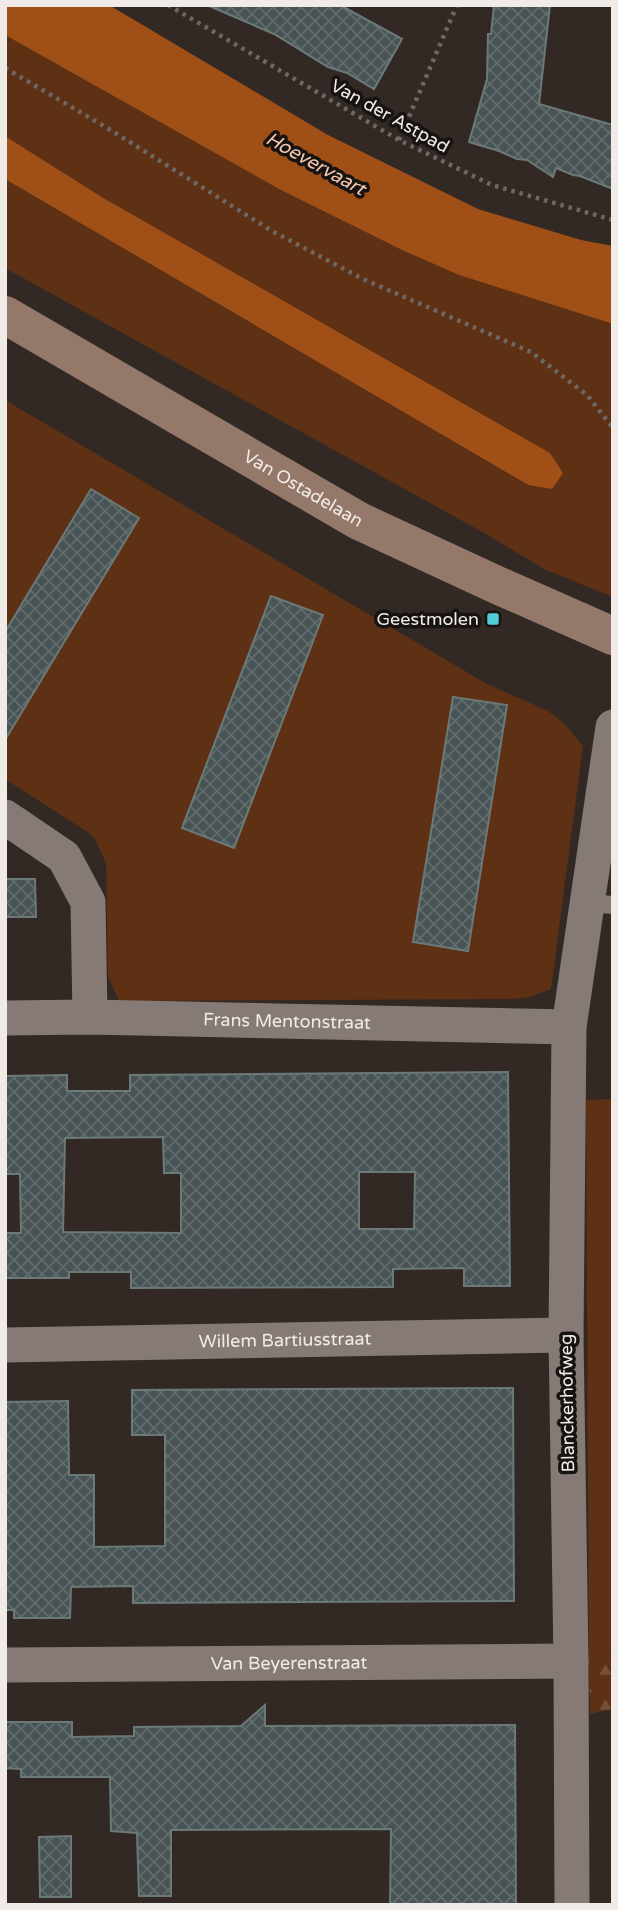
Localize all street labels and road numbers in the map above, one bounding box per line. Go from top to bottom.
street label: Van der Astpad [327,74,453,158]
street label: Van Ostadelaan [239,445,367,532]
street label: Frans Mentonstraat [203,1008,371,1034]
street label: Willem Bartiusstraat [198,1327,372,1353]
street label: Blanckerhofweg [555,1334,579,1472]
street label: Van Beyerenstraat [211,1651,367,1675]

